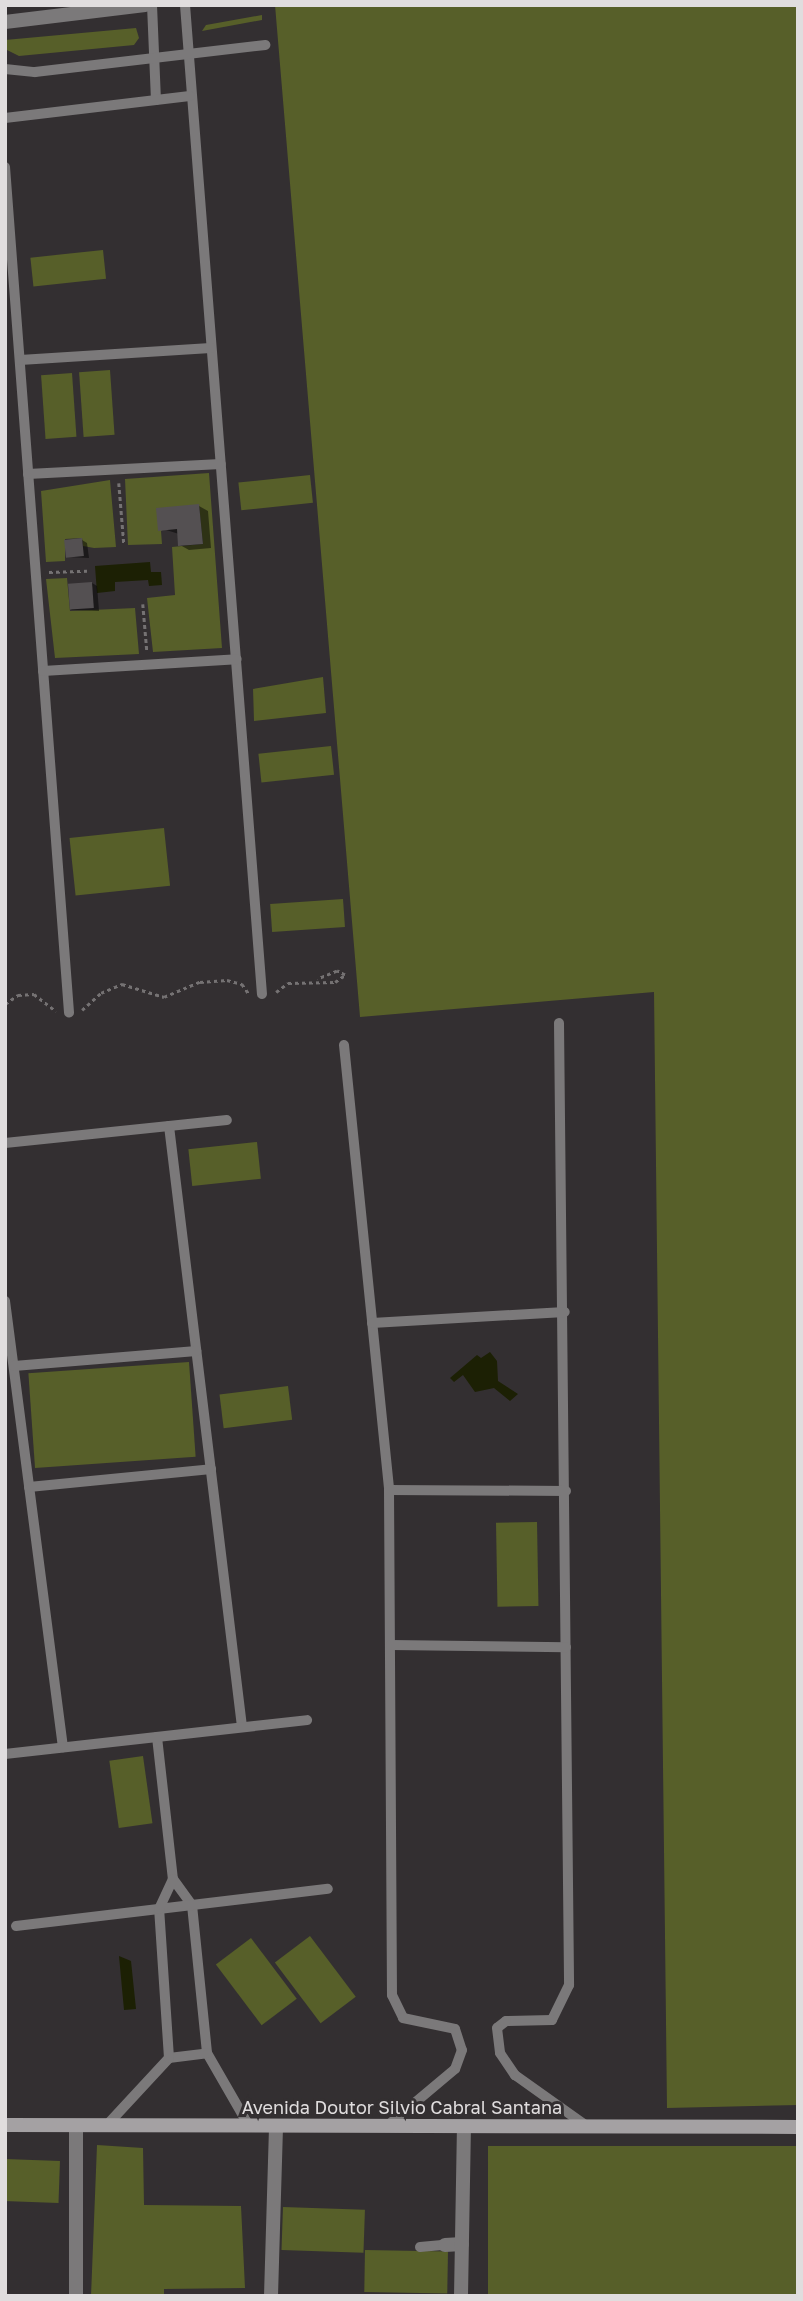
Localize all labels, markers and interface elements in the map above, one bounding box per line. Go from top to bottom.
street label: Avenida Doutor Silvio Cabral Santana [242,2096,562,2118]

